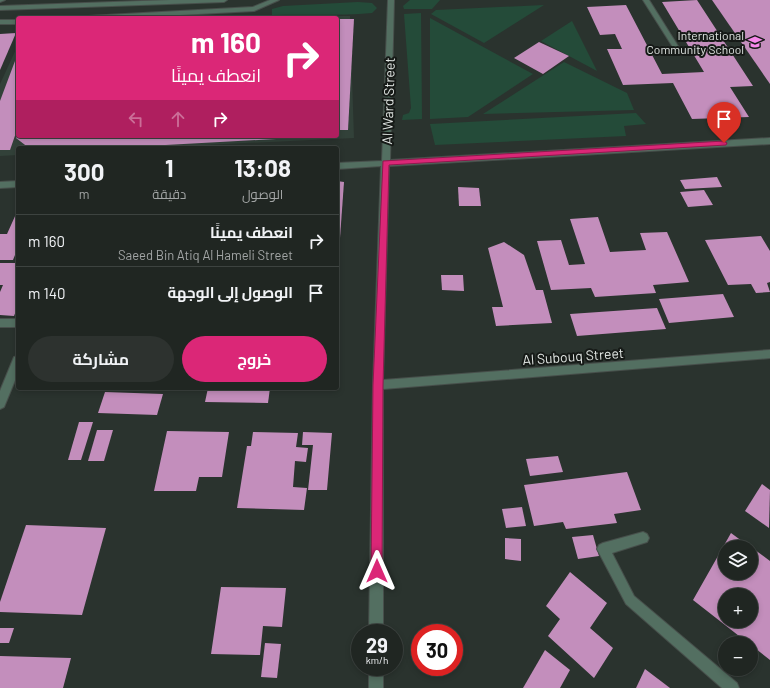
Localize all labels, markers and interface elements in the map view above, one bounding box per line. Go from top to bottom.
text: 160 m [191,25,261,59]
place label: International Community School [647,28,744,56]
icon: right [275,32,327,84]
school or university icon: International Community School [747,34,763,50]
street label: Al Ward Street [378,57,398,145]
text: انعطف يمينًا [171,64,261,86]
pin [707,102,741,143]
icon: left [125,108,147,130]
icon: ahead [167,108,189,130]
icon: right [209,108,231,130]
icon: arrive [713,108,735,130]
text: 1 [165,153,174,182]
text: 13:08 [234,153,291,182]
text: 300 [64,157,104,186]
text: m [79,186,90,202]
text: دقيقة [152,186,186,202]
text: الوصول [242,186,283,202]
text: انعطف يمينًا [210,223,293,241]
icon: right [305,230,327,252]
text: 160 m [28,232,65,250]
text: Saeed Bin Atiq Al Hameli Street [118,247,293,263]
icon: arrive [305,282,327,304]
text: الوصول إلى الوجهة [167,283,293,301]
text: 140 m [28,284,65,302]
button: مشاركة [28,336,174,382]
button: خروج [182,336,327,382]
street label: Al Subouq Street [522,344,624,368]
map controls [718,540,758,676]
button: layers [718,540,758,580]
position arrow [356,550,398,592]
button: + [718,588,758,628]
speed limit sign: 30 [411,624,463,676]
text: 29 [366,633,388,657]
button: − [718,636,758,676]
text: km/h [366,654,388,666]

